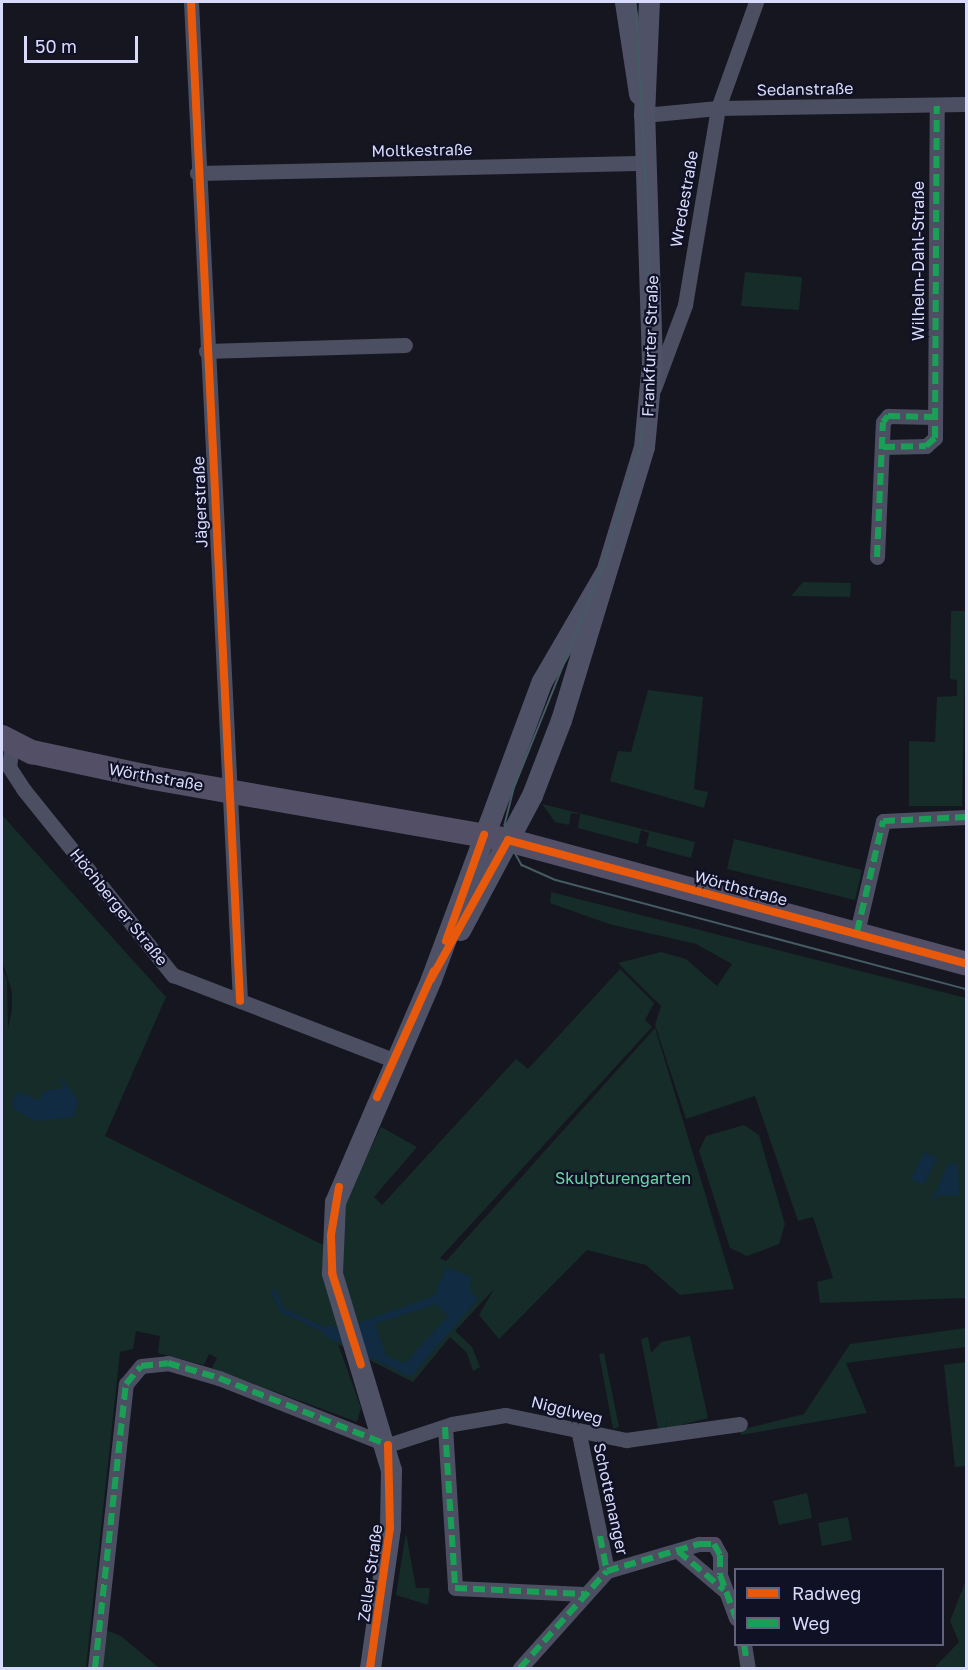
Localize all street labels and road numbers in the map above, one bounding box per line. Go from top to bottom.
street label: Sedanstraße [756,79,854,99]
street label: Moltkestraße [371,140,473,160]
street label: Wredestraße [666,149,702,249]
street label: Wilhelm-Dahl-Straße [908,181,928,341]
street label: Frankfurter Straße [638,275,662,417]
street label: Jägerstraße [189,456,211,548]
street label: Wörthstraße [107,759,205,795]
street label: Höchberger Straße [66,845,172,969]
street label: Wörthstraße [692,866,790,910]
street label: Nigglweg [529,1392,605,1428]
street label: Schottenanger [590,1441,632,1557]
street label: Zeller Straße [354,1523,386,1623]

